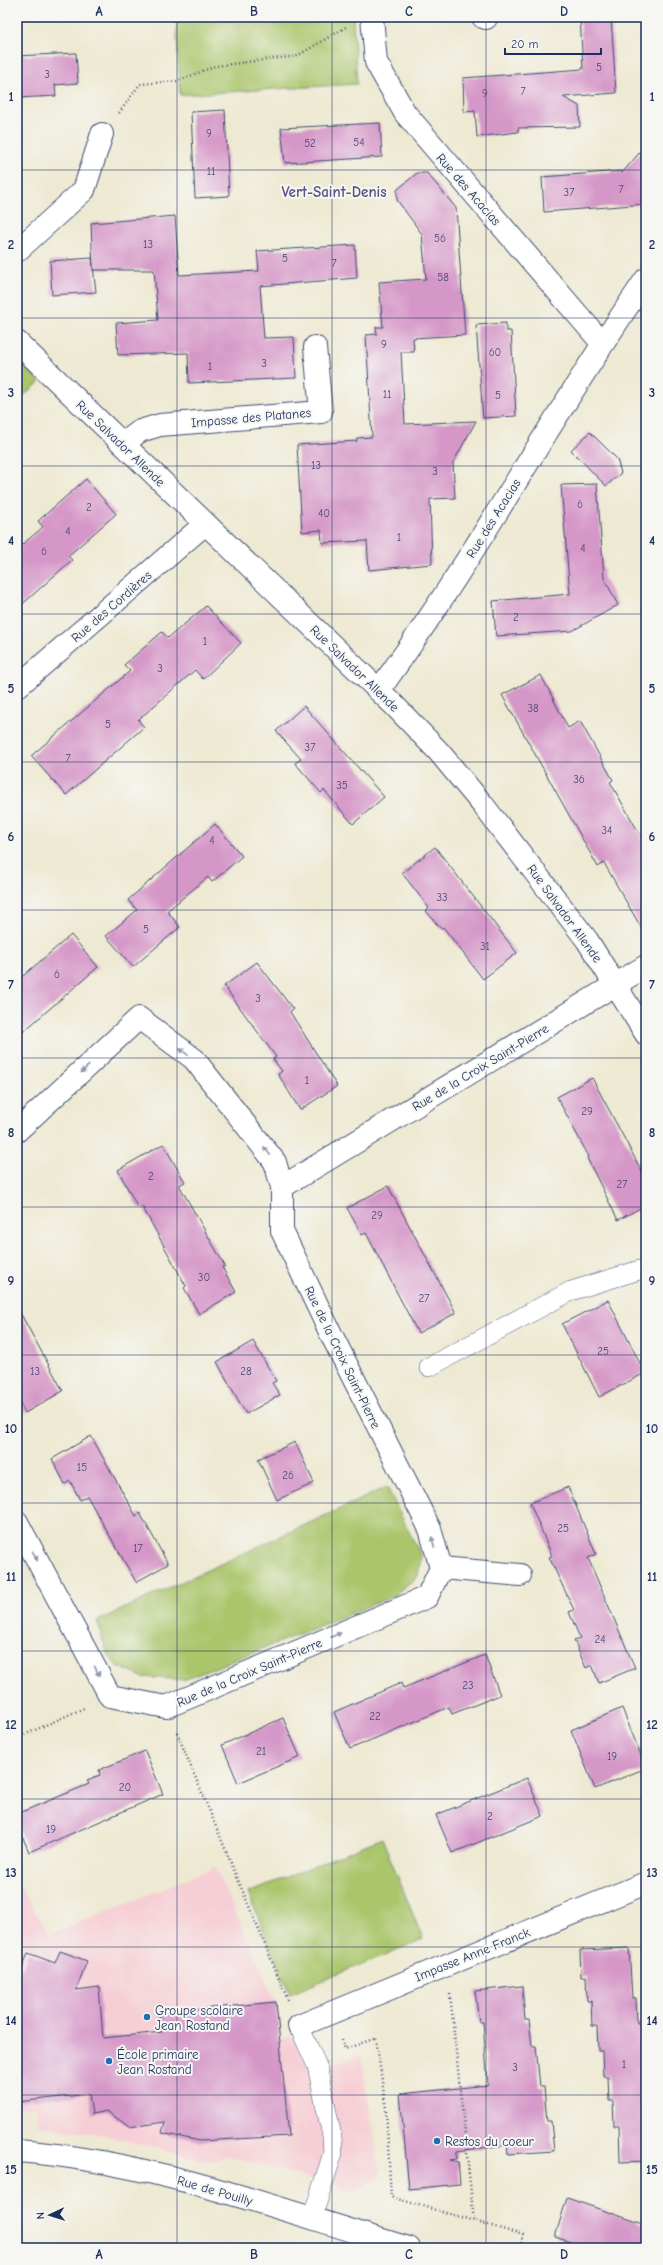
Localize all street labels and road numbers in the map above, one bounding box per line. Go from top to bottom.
street label: Rue des Acacias [433,150,504,228]
street label: Rue Salvador Allende [73,397,168,490]
street label: Impasse des Platanes [190,405,312,430]
street label: Rue des Acacias [463,476,524,561]
street label: Rue des Cordières [68,568,154,645]
street label: Rue Salvador Allende [307,622,402,715]
street label: Rue Salvador Allende [524,861,605,966]
street label: Rue de la Croix Saint-Pierre [409,1020,552,1114]
street label: Rue de la Croix Saint-Pierre [302,1284,384,1431]
street label: Rue de la Croix Saint-Pierre [174,1635,325,1710]
street label: Impasse Anne Franck [412,1924,533,1984]
street label: Rue de Pouilly [175,2173,254,2208]

